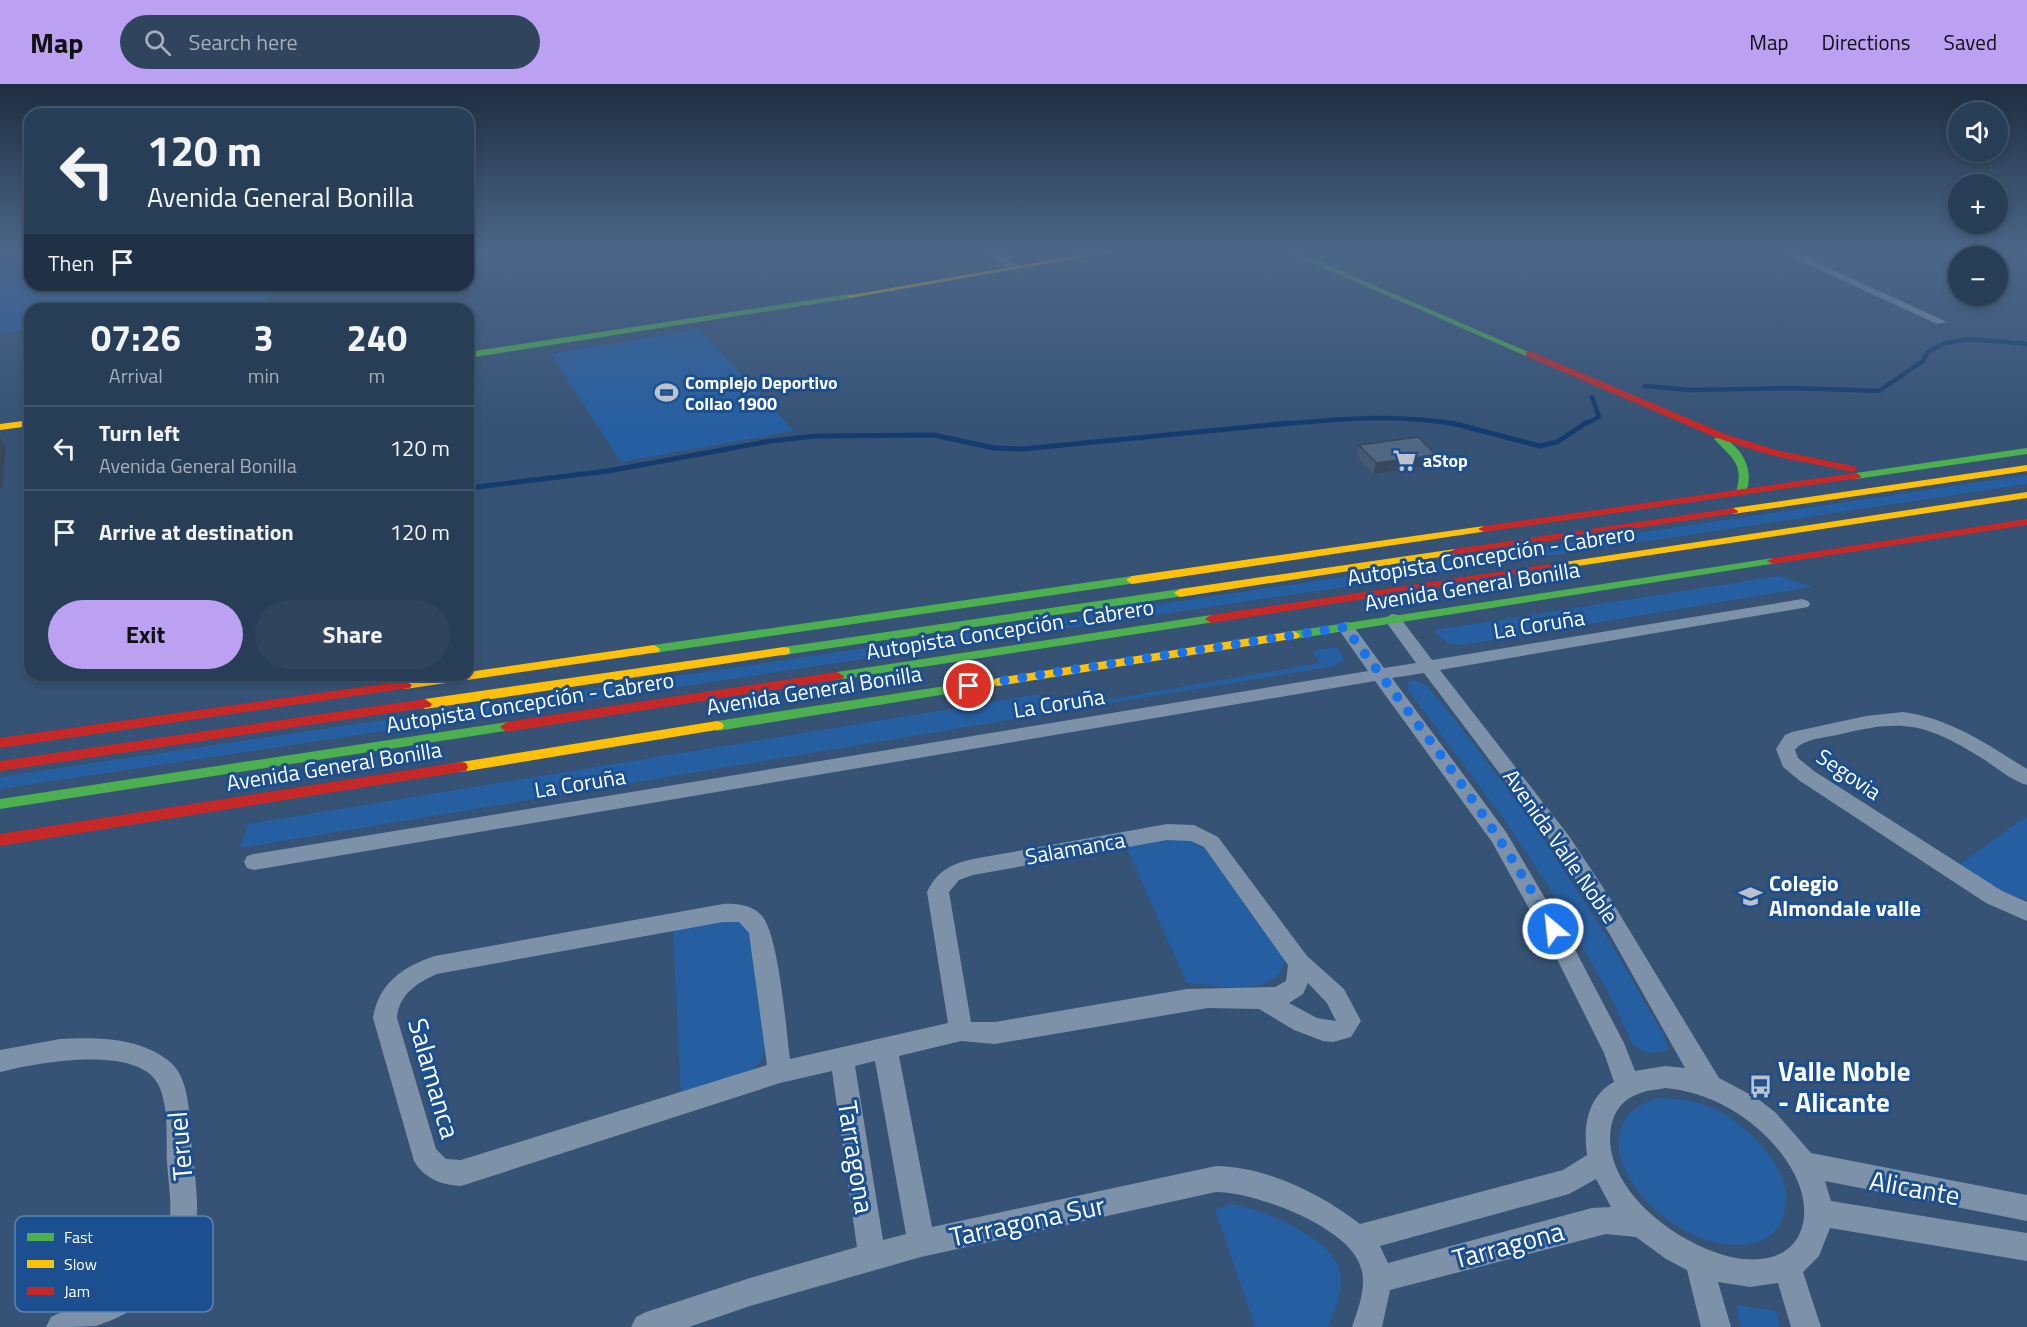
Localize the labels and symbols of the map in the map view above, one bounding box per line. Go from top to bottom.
place label: Complejo Deportivo Collao 1900 [685,369,838,417]
sports icon: Complejo Deportivo Collao 1900 [654,379,680,405]
supermarket icon: aStop [1392,447,1418,473]
place label: aStop [1423,447,1468,474]
street label: Autopista Concepción - Cabrero [1345,515,1637,595]
street label: Avenida General Bonilla [1362,552,1582,620]
street label: Autopista Concepción - Cabrero [864,589,1156,669]
street label: La Coruña [1491,600,1587,648]
street label: Avenida General Bonilla [704,656,924,724]
pin [943,660,994,711]
street label: Autopista Concepción - Cabrero [384,662,676,742]
street label: La Coruña [1011,679,1107,727]
street label: Avenida General Bonilla [224,732,444,800]
street label: Segovia [1810,740,1888,808]
street label: La Coruña [532,759,628,807]
street label: Avenida Valle Noble [1495,762,1627,930]
street label: Salamanca [1022,822,1128,874]
place label: Colegio Almondale valle [1769,866,1921,925]
school or university icon: Colegio Almondale valle [1738,883,1764,909]
position arrow [1521,897,1585,961]
street label: Salamanca [398,1013,472,1144]
place label: Valle Noble - Alicante [1778,1050,1910,1122]
bus stop icon: Valle Noble - Alicante [1747,1073,1773,1099]
street label: Tarragona [828,1098,886,1217]
street label: Teruel [156,1110,202,1182]
street label: Alicante [1867,1159,1963,1215]
street label: Tarragona Sur [945,1184,1109,1256]
street label: Tarragona [1448,1209,1569,1279]
legend [15,1216,213,1312]
text: Fast [64,1225,93,1249]
text: Slow [64,1252,97,1276]
text: Jam [64,1279,90,1303]

